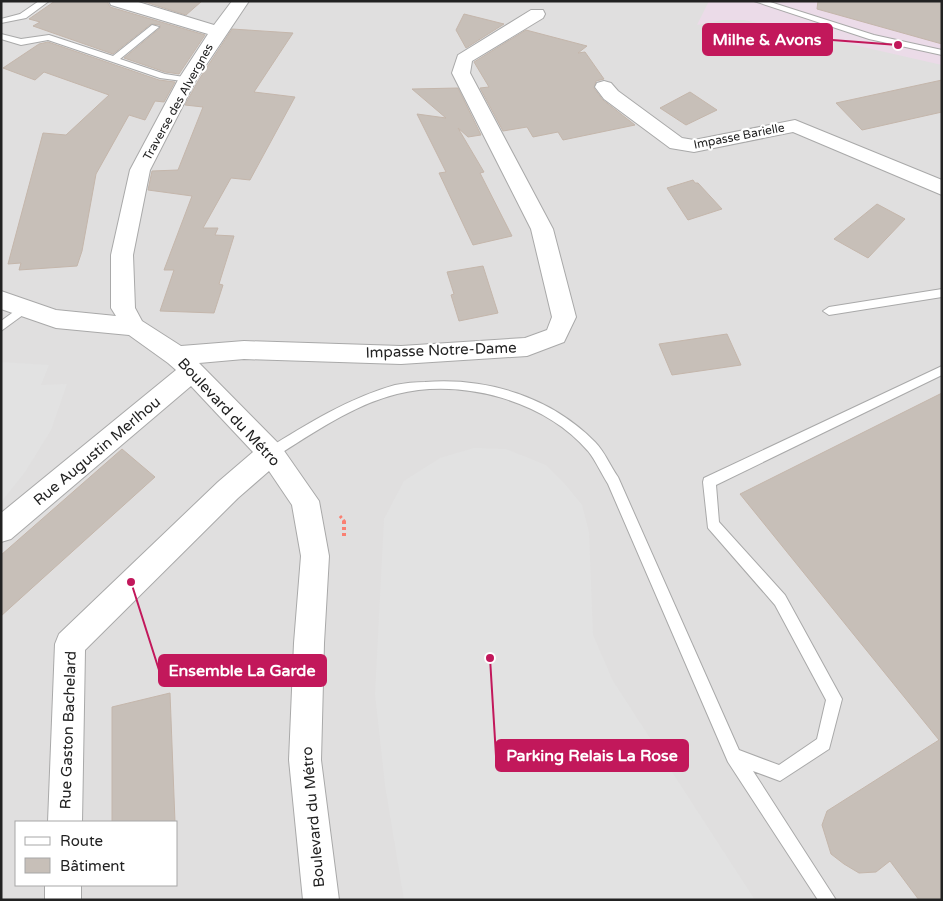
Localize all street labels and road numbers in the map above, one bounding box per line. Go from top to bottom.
street label: Traverse des Alvergnes [140,41,216,163]
street label: Impasse Barielle [692,120,786,152]
street label: Impasse Notre-Dame [365,338,517,362]
street label: Boulevard du Métro [174,354,284,470]
street label: Rue Augustin Merlhou [30,393,164,509]
street label: Rue Gaston Bachelard [56,650,80,810]
street label: Boulevard du Métro [298,746,328,888]

